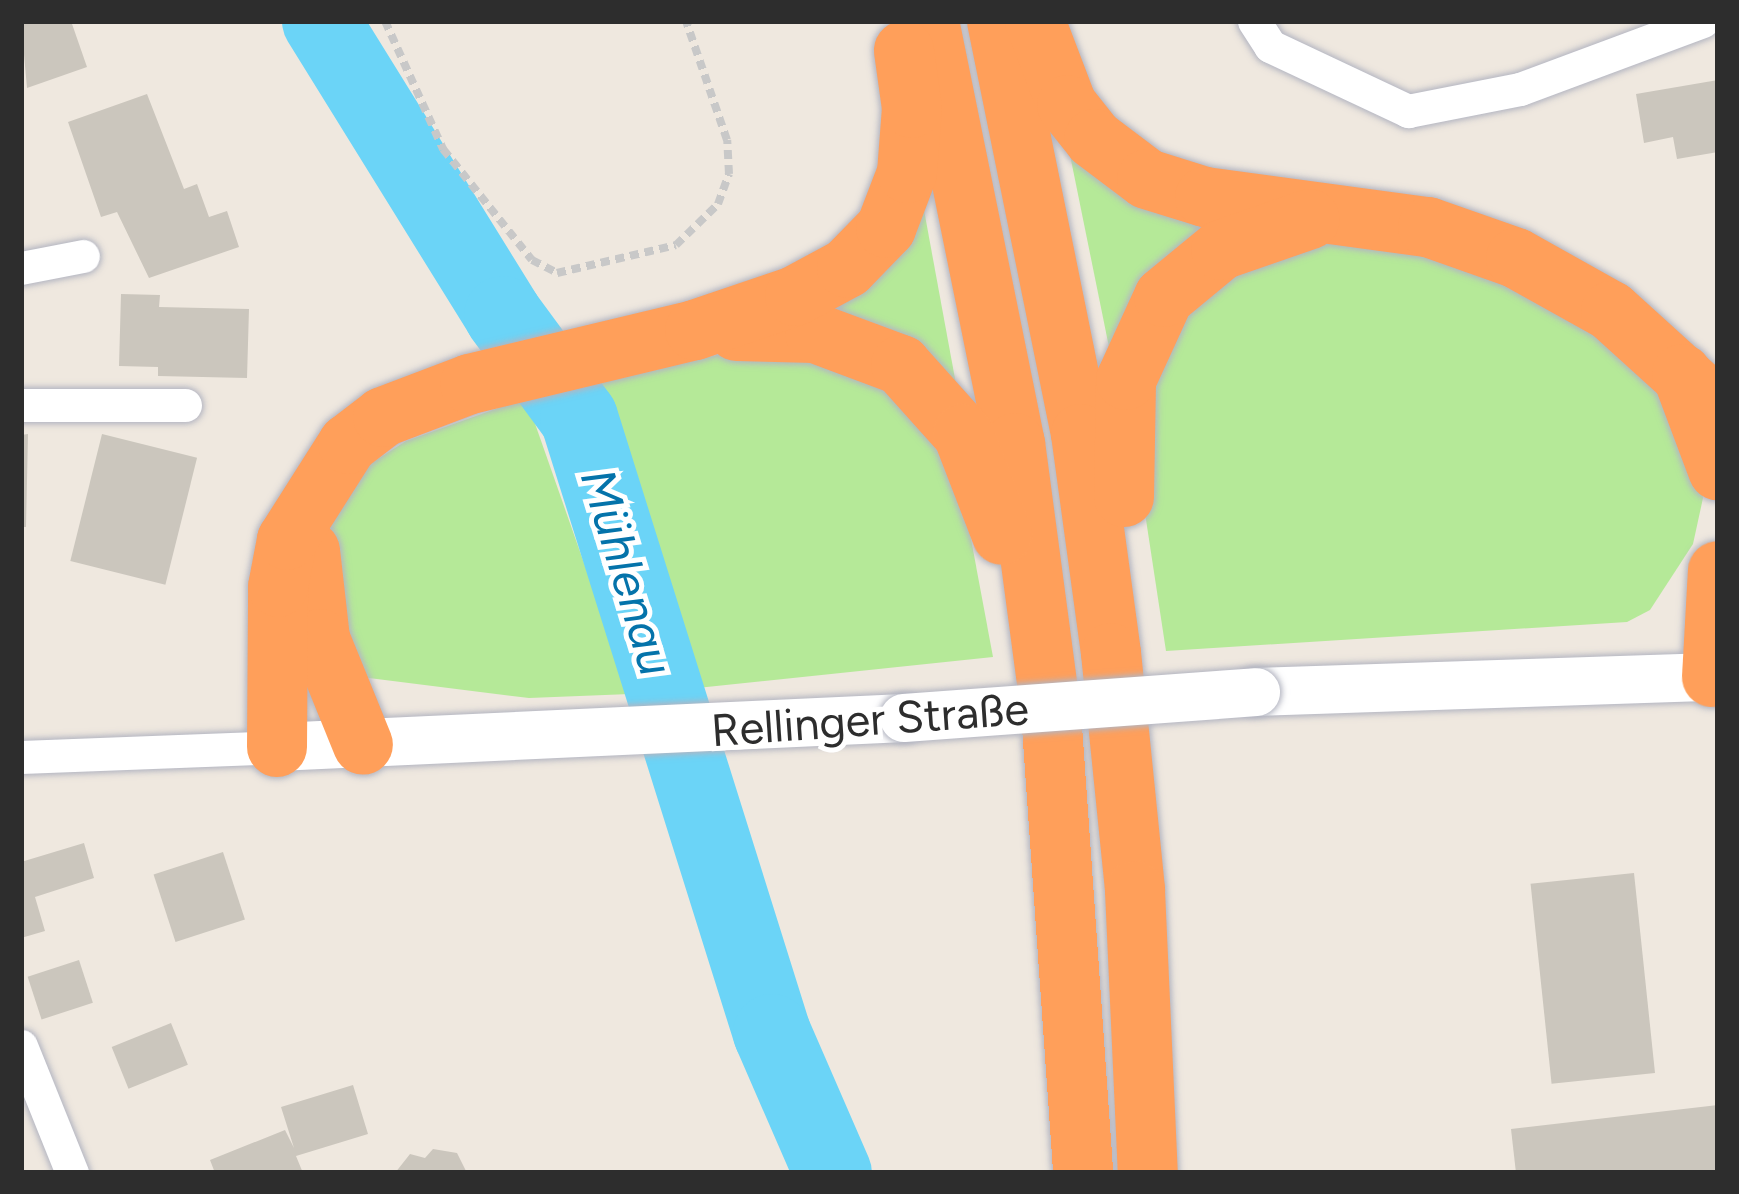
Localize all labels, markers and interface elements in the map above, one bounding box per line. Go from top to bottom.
water label: Mühlenau [568,462,686,682]
street label: Rellinger Straße [709,682,1031,758]

